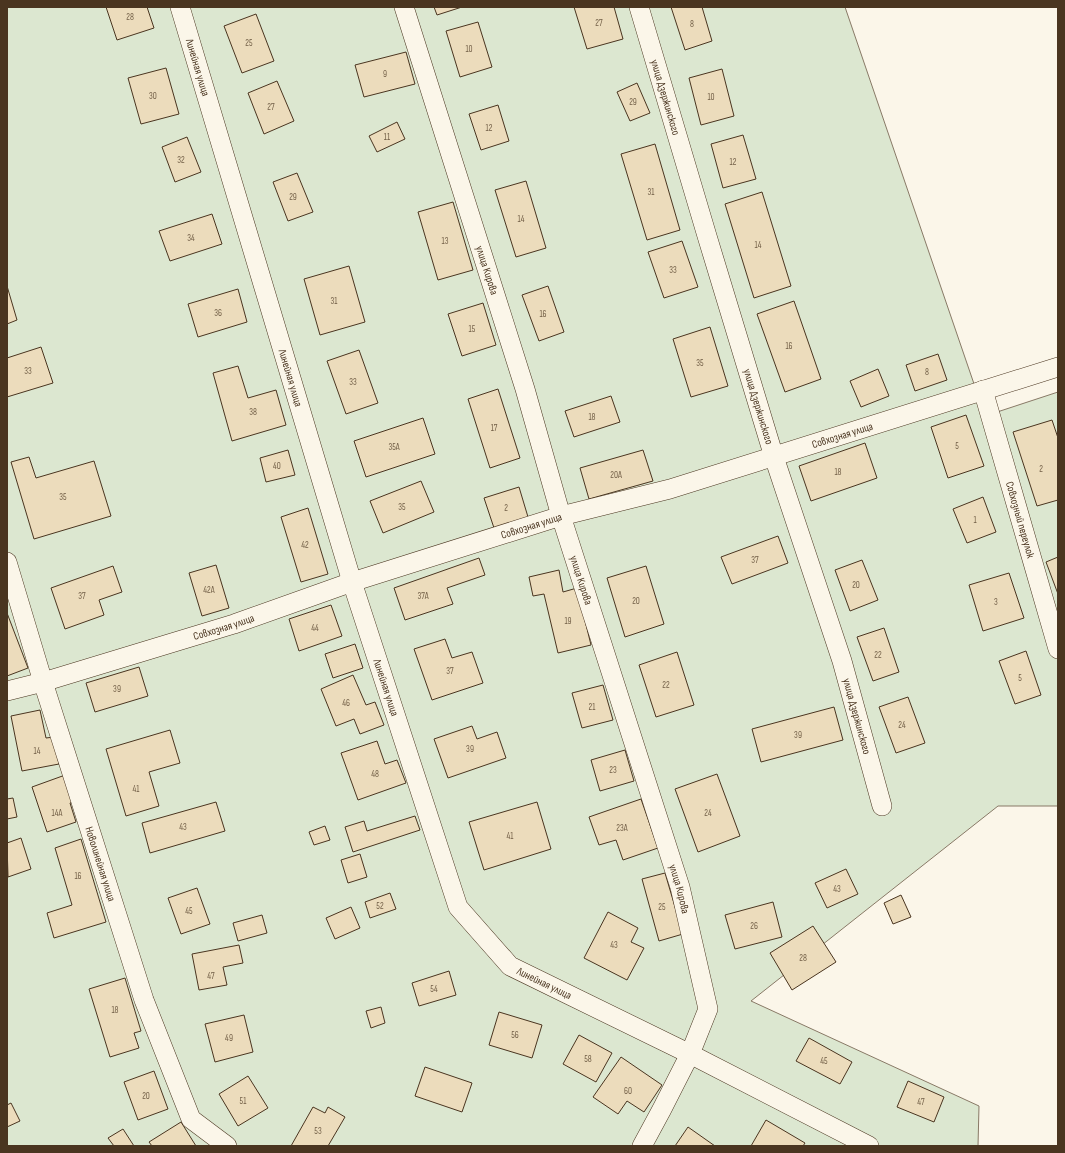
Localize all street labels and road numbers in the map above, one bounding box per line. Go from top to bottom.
street label: Линейная улица [183,36,213,98]
street label: улица Дзержинского [648,58,683,137]
street label: улица Кирова [473,244,501,296]
street label: Линейная улица [276,347,306,408]
street label: улица Дзержинского [741,367,776,446]
street label: Совхозная улица [810,419,874,451]
street label: Совхозный переулок [1003,480,1038,560]
street label: Совхозная улица [499,510,563,541]
street label: улица Кирова [568,554,595,606]
street label: Совхозная улица [192,611,256,643]
street label: Линейная улица [371,656,402,718]
street label: улица Дзержинского [841,677,874,756]
street label: Новолинейная улица [83,825,119,903]
street label: улица Кирова [667,862,692,915]
street label: Линейная улица [514,964,574,1002]

